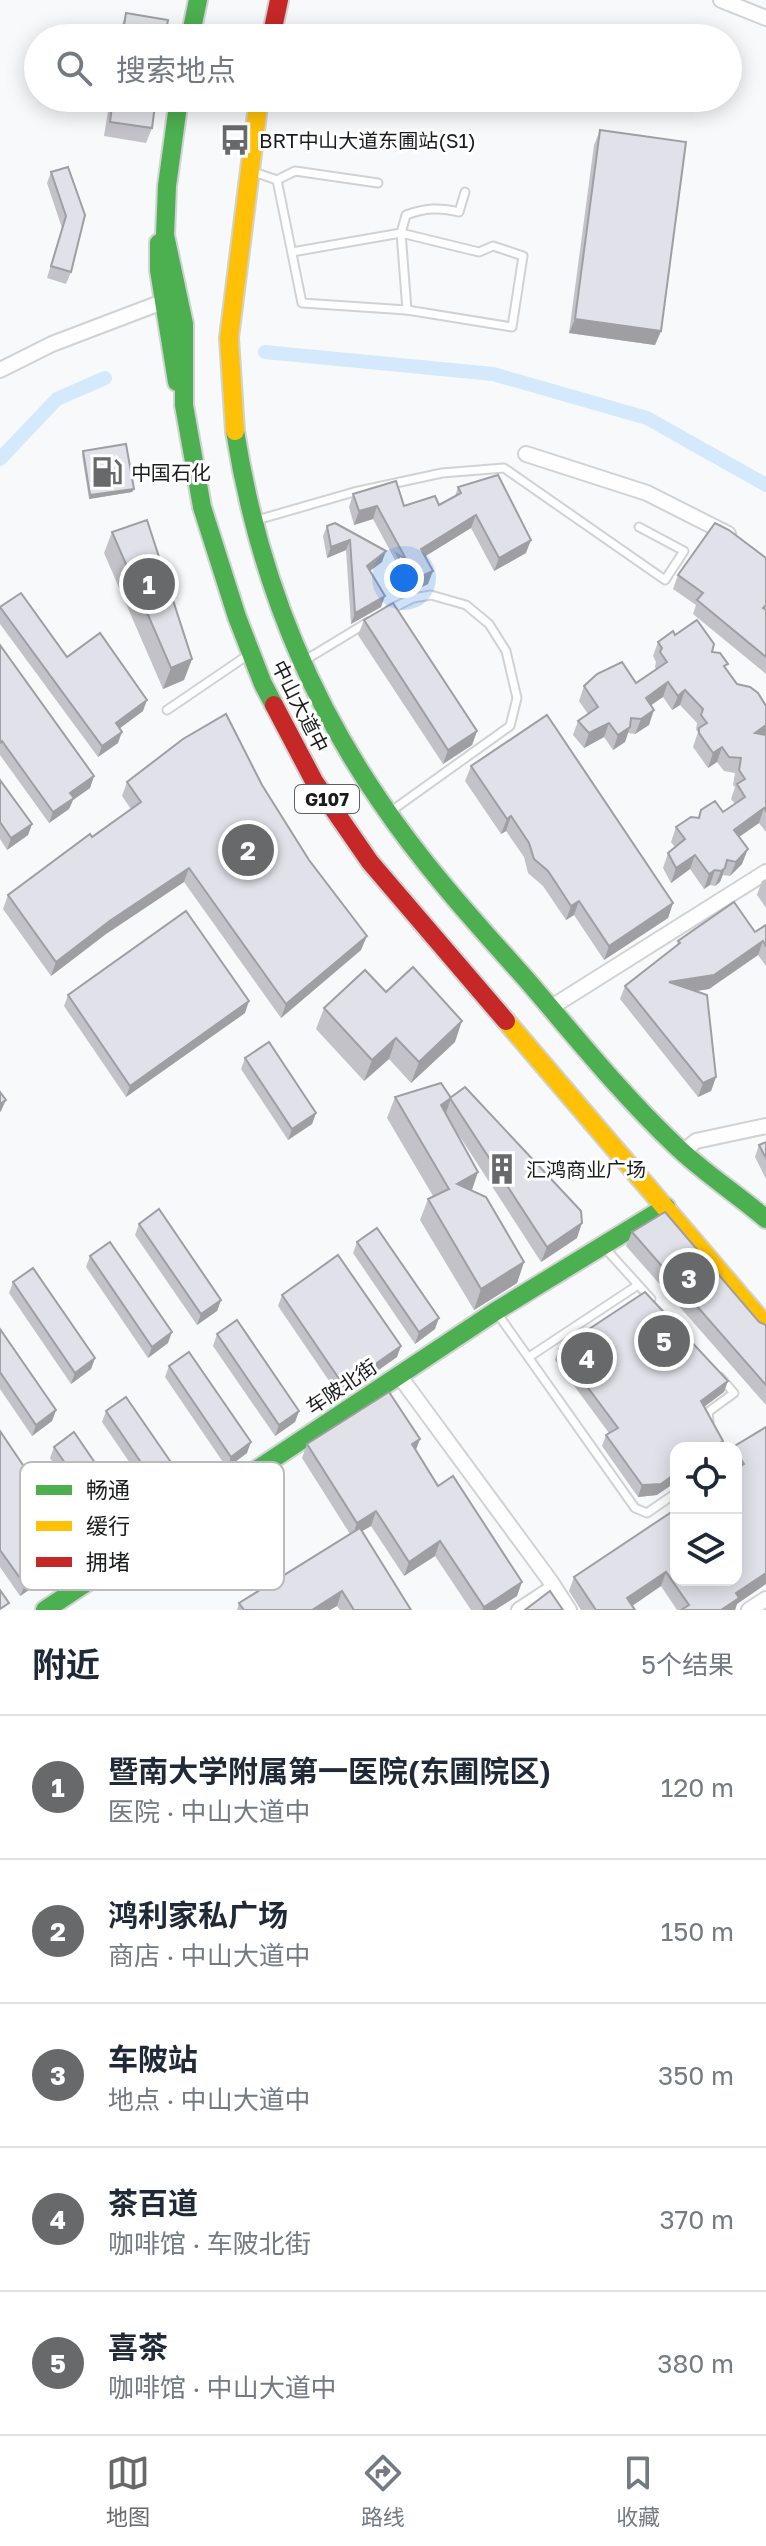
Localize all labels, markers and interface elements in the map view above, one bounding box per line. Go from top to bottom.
search box [24,24,742,112]
icon: search [52,46,96,90]
text: 搜索地点 [116,52,236,88]
bus stop icon: BRT中山大道东圃站(S1) [218,123,252,157]
place label: BRT中山大道东圃站(S1) [259,128,476,152]
fuel station icon: 中国石化 [90,455,124,489]
place label: 中国石化 [131,460,211,484]
pin: 1 [123,554,175,614]
your location [384,558,424,598]
street label: 中山大道中 [268,656,334,756]
road number: G107 [295,785,359,813]
pin: 2 [222,820,274,880]
building icon: 汇鸿商业广场 [485,1152,519,1186]
place label: 汇鸿商业广场 [526,1157,646,1181]
pin: 3 [663,1248,715,1308]
pin: 5 [638,1311,690,1371]
pin: 4 [561,1328,613,1388]
street label: 车陂北街 [301,1354,381,1418]
map controls [670,1442,742,1586]
button: locate [670,1442,742,1514]
legend [20,1462,284,1590]
text: 畅通 [86,1476,130,1503]
text: 缓行 [86,1512,130,1539]
button: layers [670,1514,742,1586]
text: 拥堵 [86,1548,130,1575]
text: 附近 [32,1644,100,1684]
text: 5个结果 [641,1649,734,1680]
text: 暨南大学附属第一医院(东圃院区) [108,1753,551,1789]
text: 1 [51,1772,65,1803]
text: 120 m [661,1772,734,1803]
text: 医院 · 中山大道中 [108,1796,311,1827]
text: 鸿利家私广场 [108,1897,288,1933]
text: 2 [50,1916,66,1947]
text: 150 m [661,1916,734,1947]
text: 商店 · 中山大道中 [108,1940,311,1971]
text: 车陂站 [108,2041,198,2077]
text: 3 [50,2060,66,2091]
text: 350 m [658,2060,734,2091]
text: 地点 · 中山大道中 [108,2084,311,2115]
text: 茶百道 [108,2185,198,2221]
text: 4 [50,2204,66,2235]
text: 370 m [659,2204,734,2235]
text: 咖啡馆 · 车陂北街 [108,2228,311,2259]
text: 喜茶 [108,2329,168,2365]
text: 5 [50,2348,66,2379]
text: 380 m [657,2348,734,2379]
text: 咖啡馆 · 中山大道中 [108,2372,337,2403]
tab: 地图 [106,2451,150,2531]
tab: 路线 [361,2451,405,2531]
tab: 收藏 [616,2451,660,2531]

